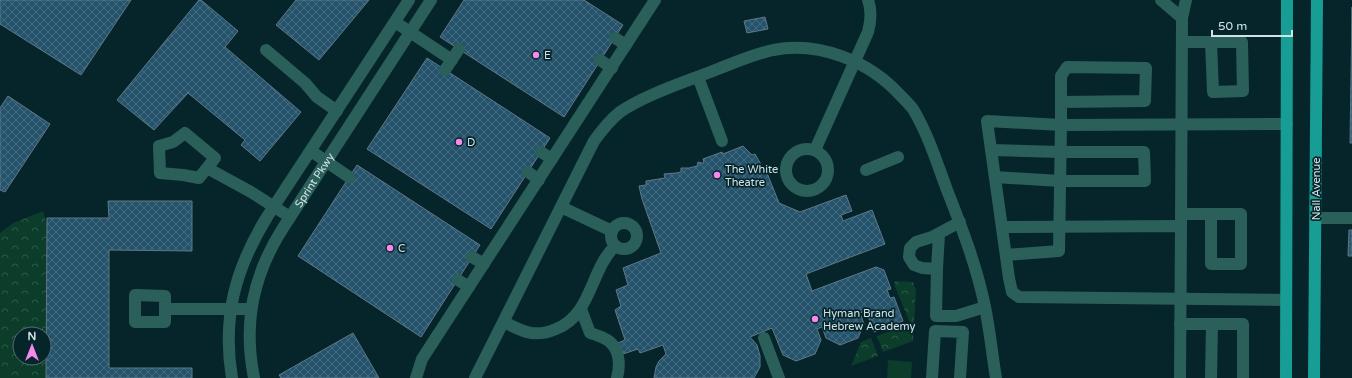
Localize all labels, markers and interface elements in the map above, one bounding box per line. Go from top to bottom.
scale bar [1212,12,1292,38]
text: 50 m [1218,19,1247,33]
place label: E [544,49,551,62]
marker: E [531,50,541,60]
place label: D [467,136,475,149]
marker: D [454,137,464,147]
street label: Sprint Pkwy [292,150,337,210]
street label: Nall Avenue [1310,158,1323,220]
place label: The White Theatre [725,163,778,189]
marker: The White Theatre [712,170,722,180]
place label: C [398,242,406,255]
marker: C [385,243,395,253]
place label: Hyman Brand Hebrew Academy [823,307,915,333]
marker: Hyman Brand Hebrew Academy [810,314,820,324]
north arrow [12,326,52,366]
text: N [28,330,36,343]

